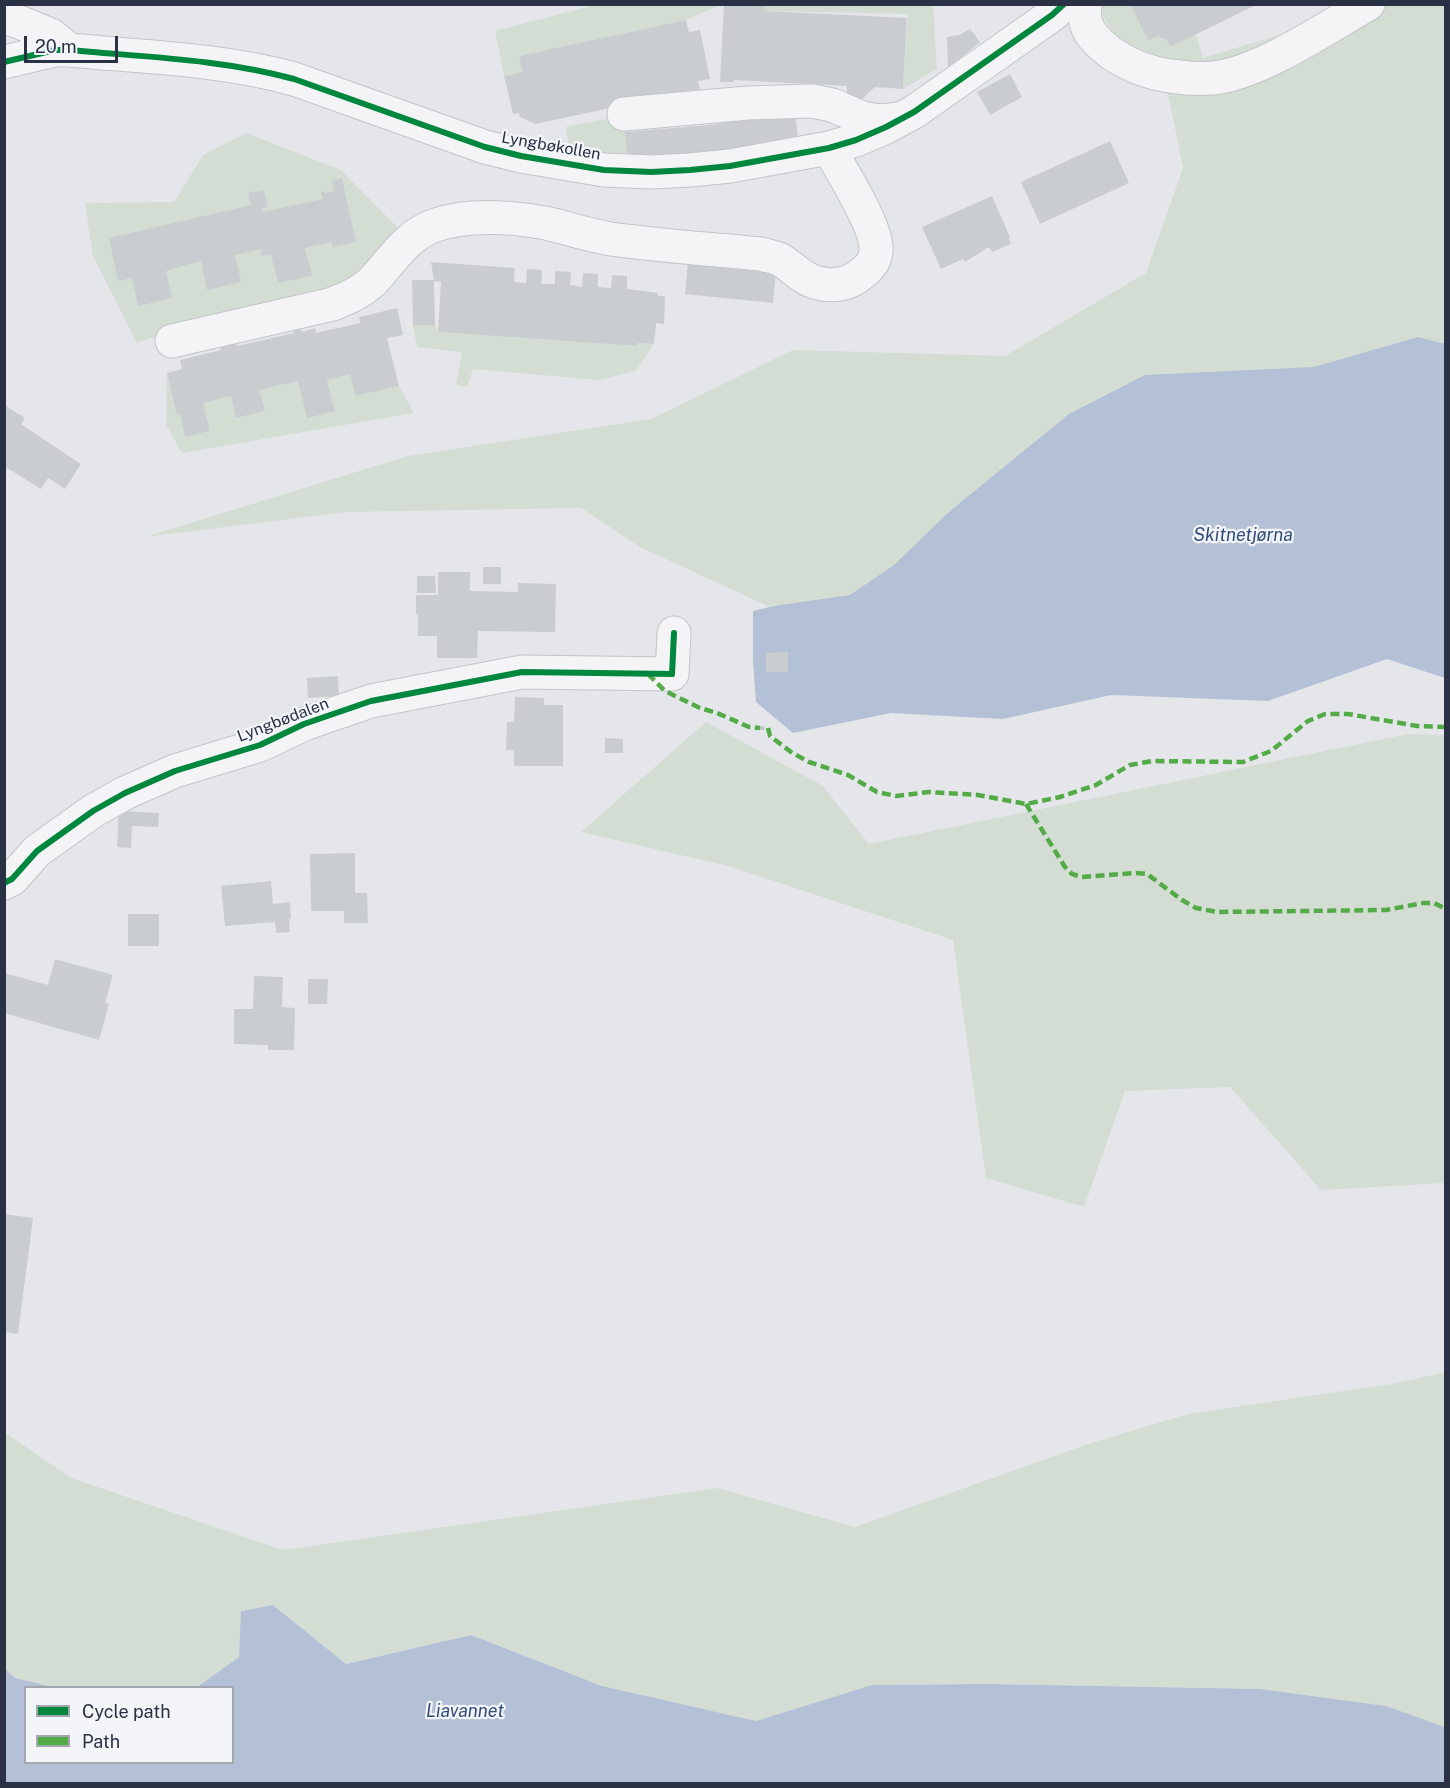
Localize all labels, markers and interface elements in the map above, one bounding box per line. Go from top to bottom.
scale bar [27,24,122,62]
text: 20 m [35,36,77,57]
street label: Lyngbøkollen [500,128,602,164]
water label: Skitnetjørna [1193,524,1293,546]
street label: Lyngbødalen [235,694,331,746]
legend [24,1686,234,1764]
water label: Liavannet [426,1700,504,1722]
text: Cycle path [82,1701,171,1722]
text: Path [82,1731,120,1752]

